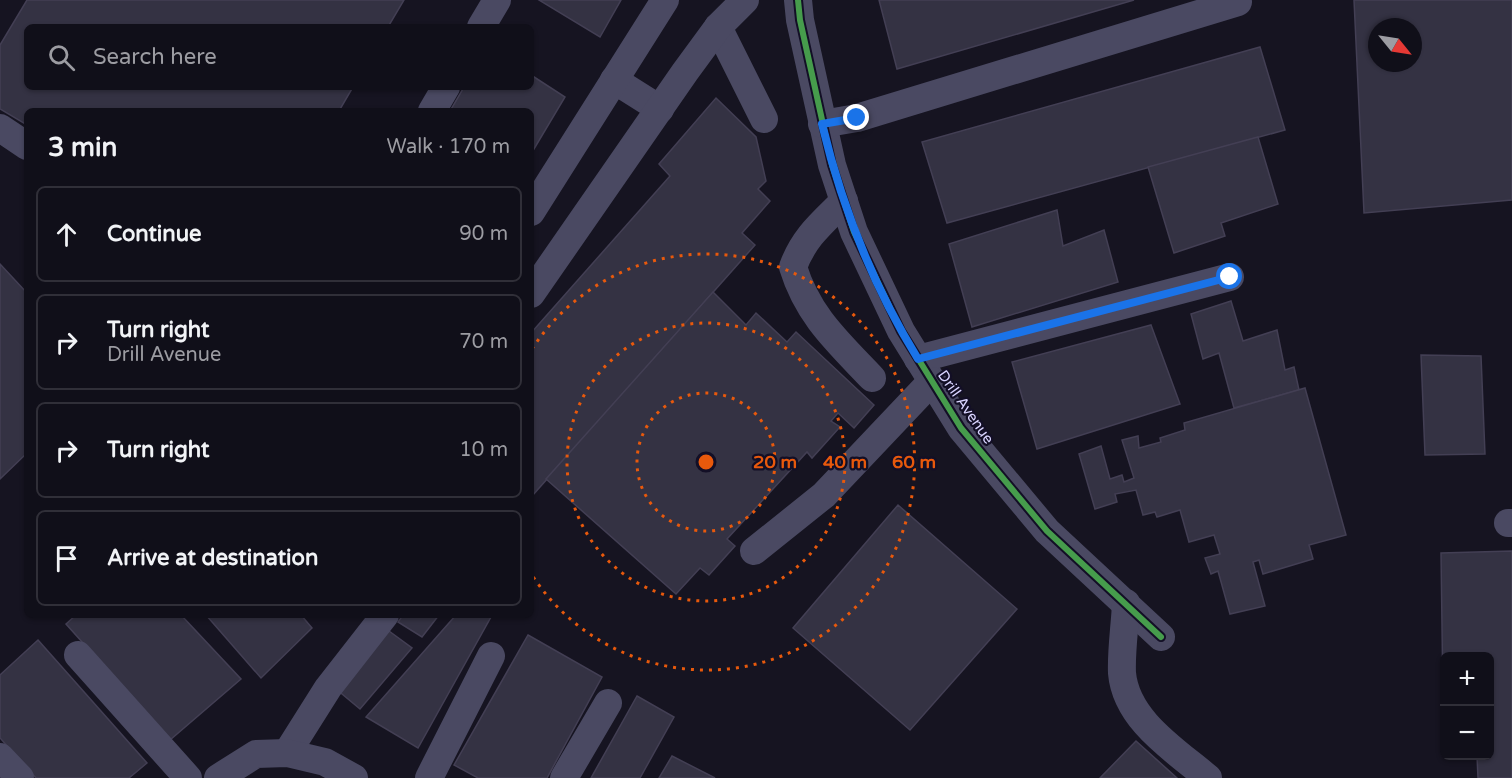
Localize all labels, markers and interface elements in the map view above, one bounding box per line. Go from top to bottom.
north arrow [1368,18,1422,72]
search box [24,24,534,90]
icon: search [45,41,78,74]
text: Search here [93,44,217,70]
route end [843,104,869,130]
text: 3 min [48,132,117,163]
text: Walk · 170 m [387,135,510,159]
icon: ahead [50,218,83,251]
text: Continue [107,221,202,247]
text: 90 m [459,222,508,246]
route start [1216,263,1242,289]
text: Turn right [107,317,209,343]
icon: right [50,326,83,359]
text: 70 m [459,330,508,354]
text: Drill Avenue [107,343,221,367]
street label: Drill Avenue [934,367,998,447]
icon: right [50,434,83,467]
text: Turn right [107,437,209,463]
text: 10 m [459,438,508,462]
text: 20 m [753,451,797,473]
text: 40 m [823,451,867,473]
text: 60 m [892,451,936,473]
centre of rings [696,452,716,472]
icon: arrive [50,542,83,575]
text: Arrive at destination [107,545,318,571]
map controls [1440,652,1494,760]
button: + [1440,652,1494,706]
button: − [1440,706,1494,760]

